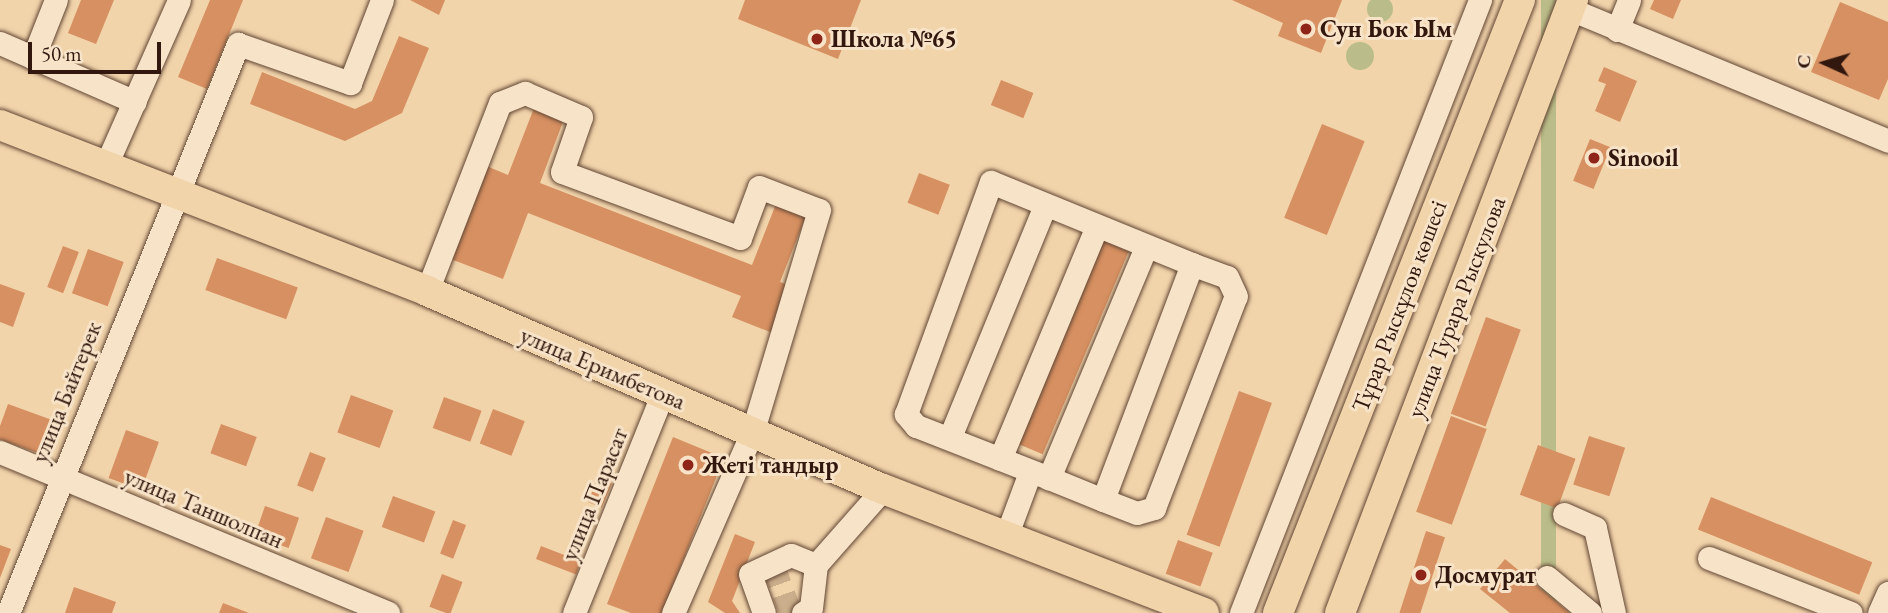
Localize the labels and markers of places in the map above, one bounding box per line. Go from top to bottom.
place label: Сун Бок Ым [1320,15,1452,43]
marker: Сун Бок Ым [1298,21,1314,37]
place label: Школа №65 [831,25,957,53]
marker: Школа №65 [809,31,825,47]
place label: Sinooil [1608,144,1679,172]
marker: Sinooil [1586,150,1602,166]
place label: Жеті тандыр [702,451,838,479]
marker: Жеті тандыр [680,457,696,473]
place label: Досмурат [1435,561,1536,589]
marker: Досмурат [1413,567,1429,583]

